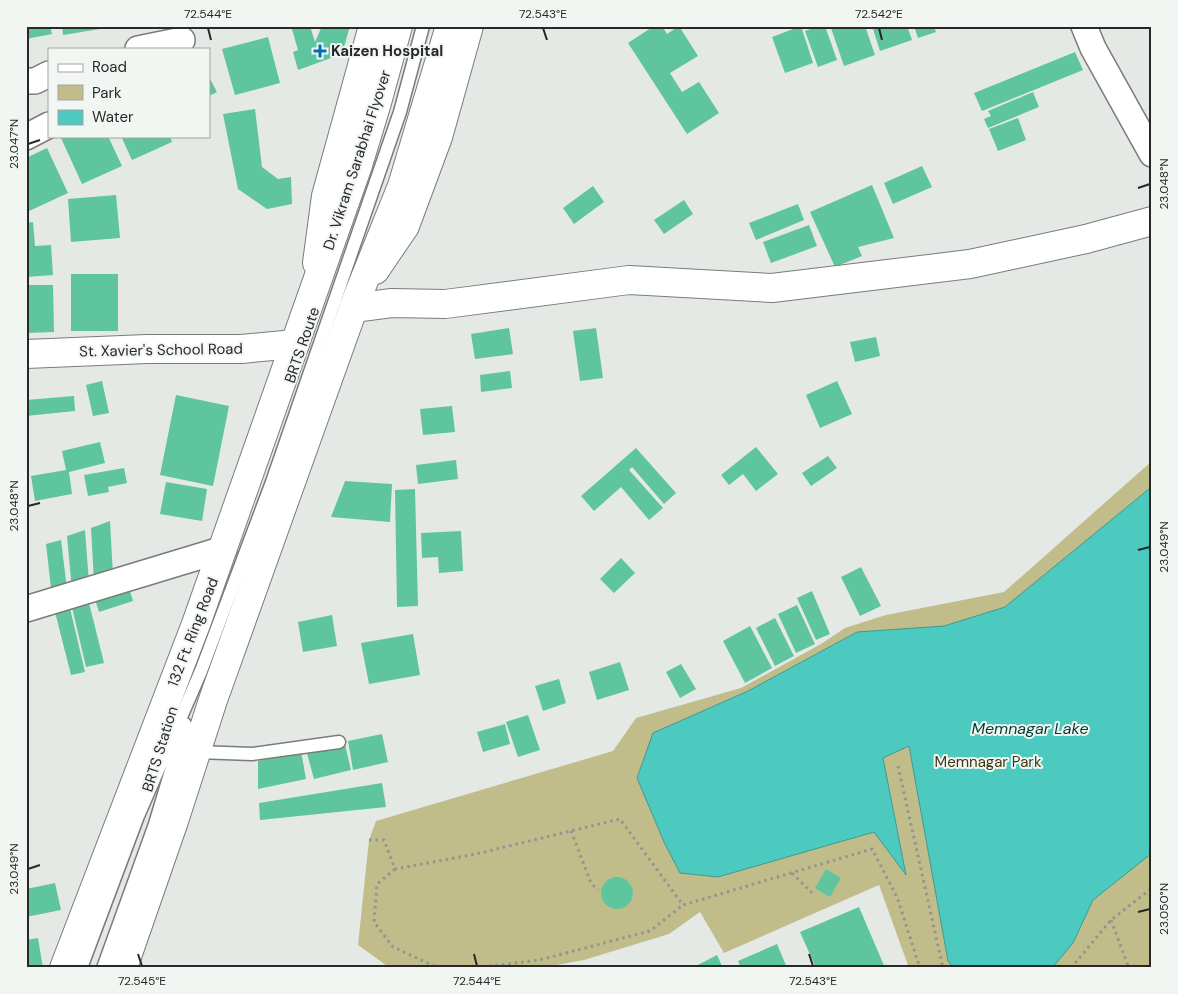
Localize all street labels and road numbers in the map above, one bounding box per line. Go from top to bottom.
street label: Dr. Vikram Sarabhai Flyover [318,67,396,252]
street label: BRTS Route [280,304,324,386]
street label: St. Xavier's School Road [79,339,243,361]
street label: 132 Ft. Ring Road [163,575,223,689]
street label: BRTS Station [138,704,182,794]

